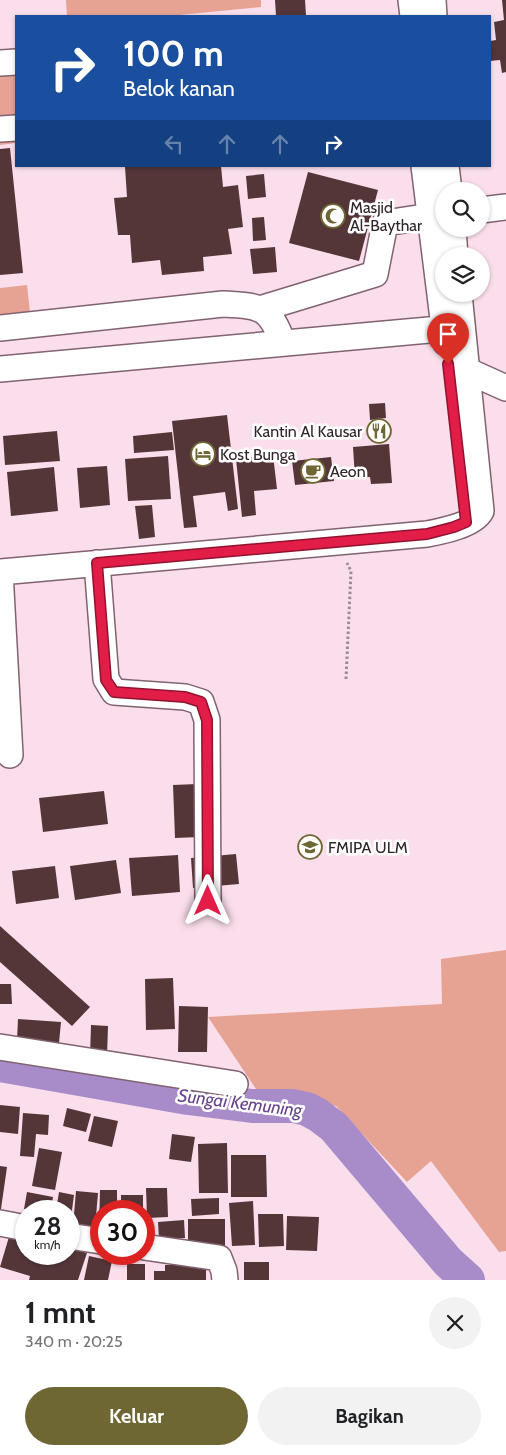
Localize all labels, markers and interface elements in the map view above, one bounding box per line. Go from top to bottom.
text: 100 m [123,32,224,75]
icon: right [40,35,105,100]
text: Belok kanan [123,75,235,102]
icon: left [160,130,188,158]
icon: ahead [213,130,241,158]
icon: ahead [266,130,294,158]
icon: right [319,130,347,158]
map controls [435,182,490,302]
button: search [435,182,490,237]
place label: Masjid Al-Baythar [350,198,423,235]
mosque icon: Masjid Al-Baythar [320,203,346,229]
button: layers [435,247,490,302]
pin [427,313,469,364]
icon: arrive [434,320,462,348]
restaurant icon: Kantin Al Kausar [366,418,392,444]
place label: Kantin Al Kausar [254,422,363,441]
hotel icon: Kost Bunga [190,441,216,467]
place label: Kost Bunga [220,445,296,464]
cafe icon: Aeon [300,458,326,484]
place label: Aeon [330,462,366,481]
school or university icon: FMIPA ULM [297,834,323,860]
place label: FMIPA ULM [328,838,408,857]
position arrow [181,874,233,926]
water label: Sungai Kemuning [177,1084,304,1122]
speed limit sign: 30 [90,1200,155,1265]
text: 28 [33,1211,62,1241]
text: km/h [34,1237,61,1252]
text: 1 mnt [25,1294,96,1331]
button: close [429,1297,481,1349]
text: 340 m · 20:25 [25,1332,123,1351]
button: Keluar [25,1387,248,1445]
button: Bagikan [258,1387,481,1445]

